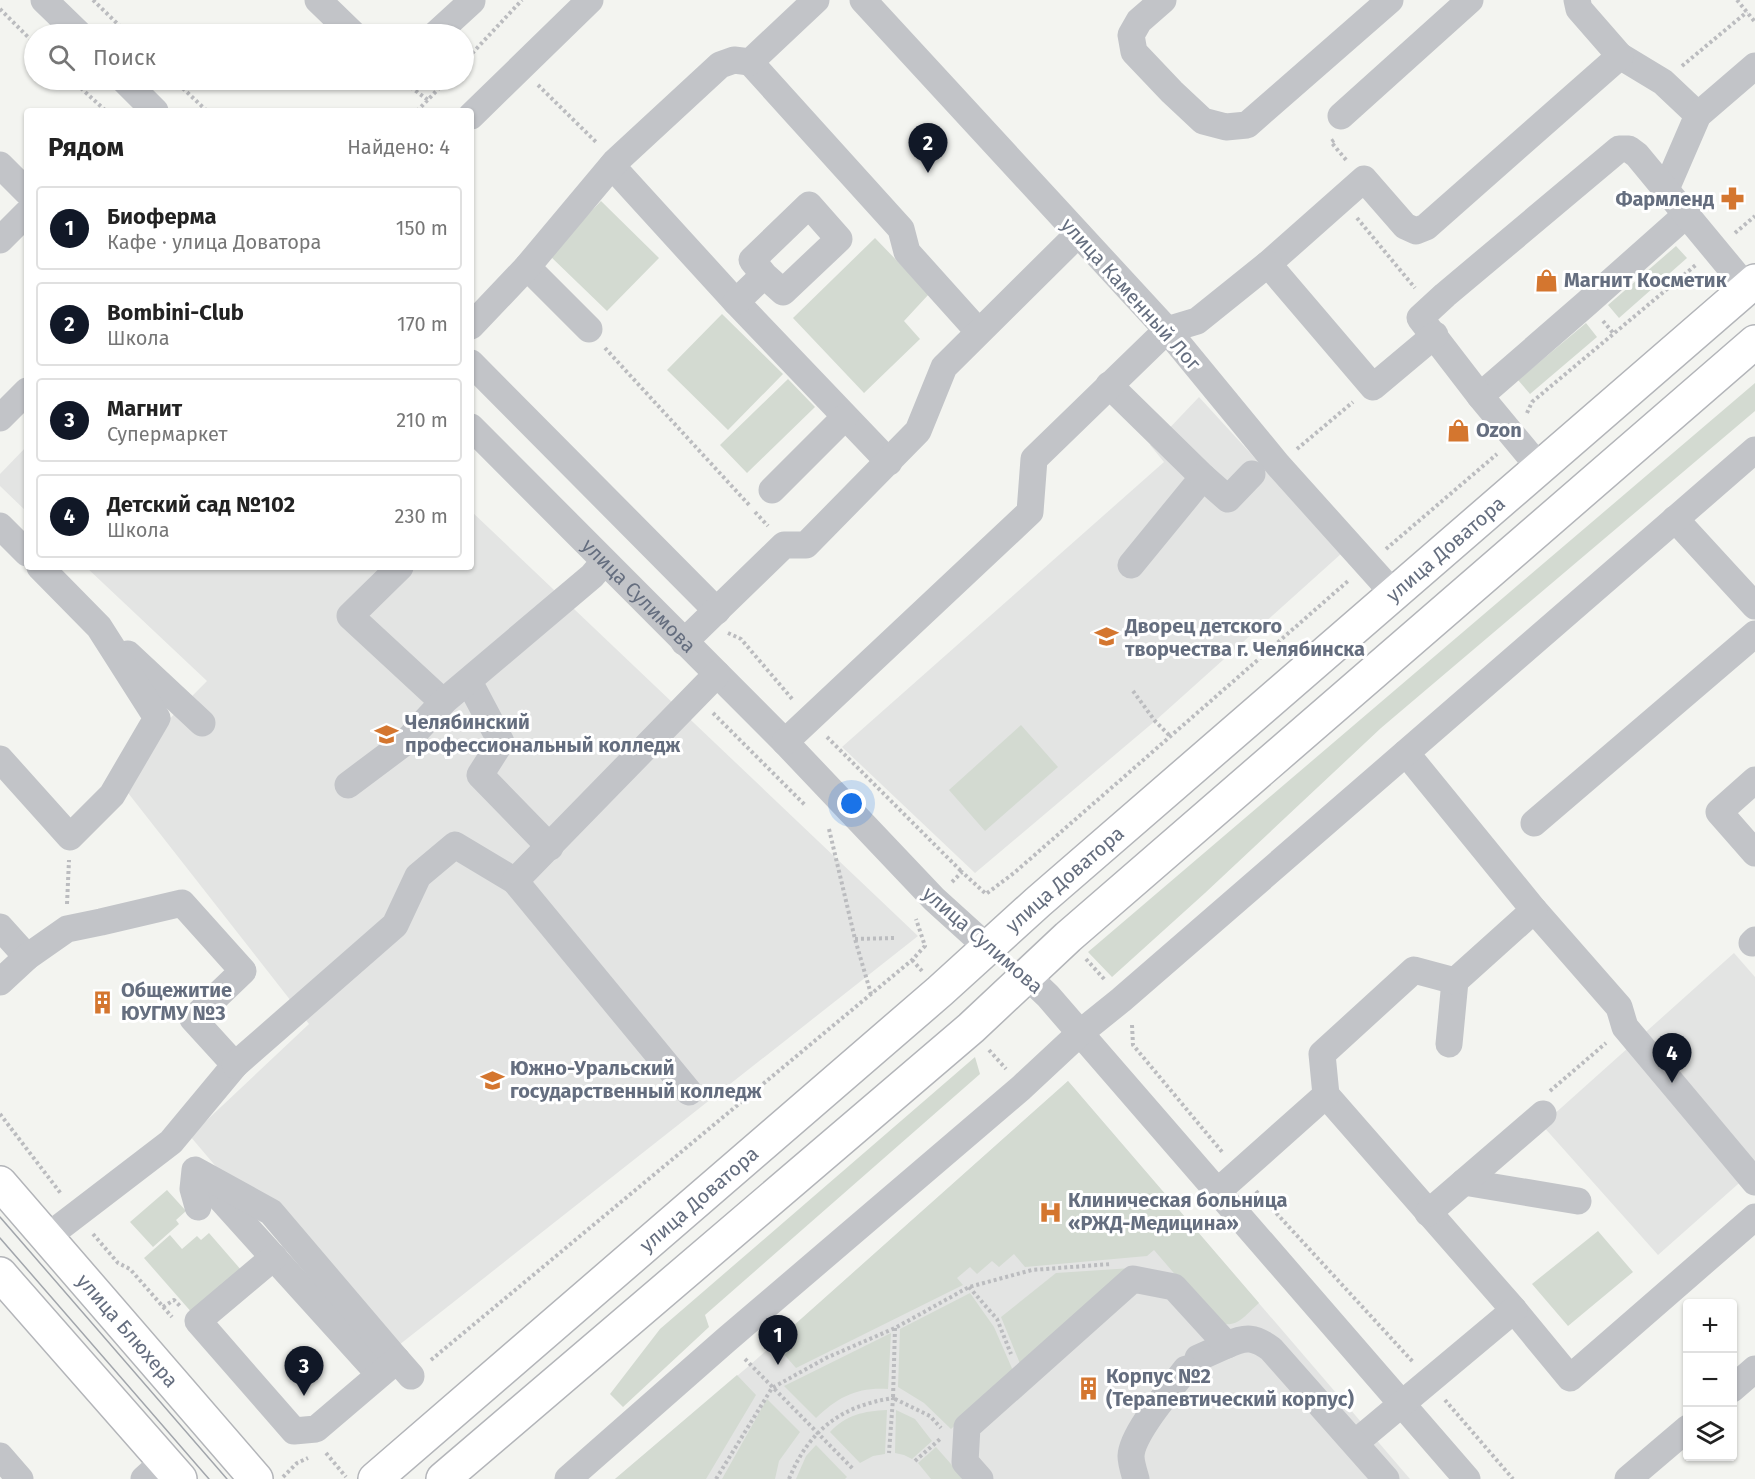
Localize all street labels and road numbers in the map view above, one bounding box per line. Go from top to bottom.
street label: улица Каменный Лог [1056,213,1206,376]
street label: улица Доватора [1381,491,1510,607]
street label: улица Сулимова [577,533,701,658]
street label: улица Доватора [1001,821,1129,938]
street label: улица Сулимова [918,881,1048,999]
street label: улица Доватора [635,1141,763,1257]
street label: улица Блюхера [72,1269,183,1392]

